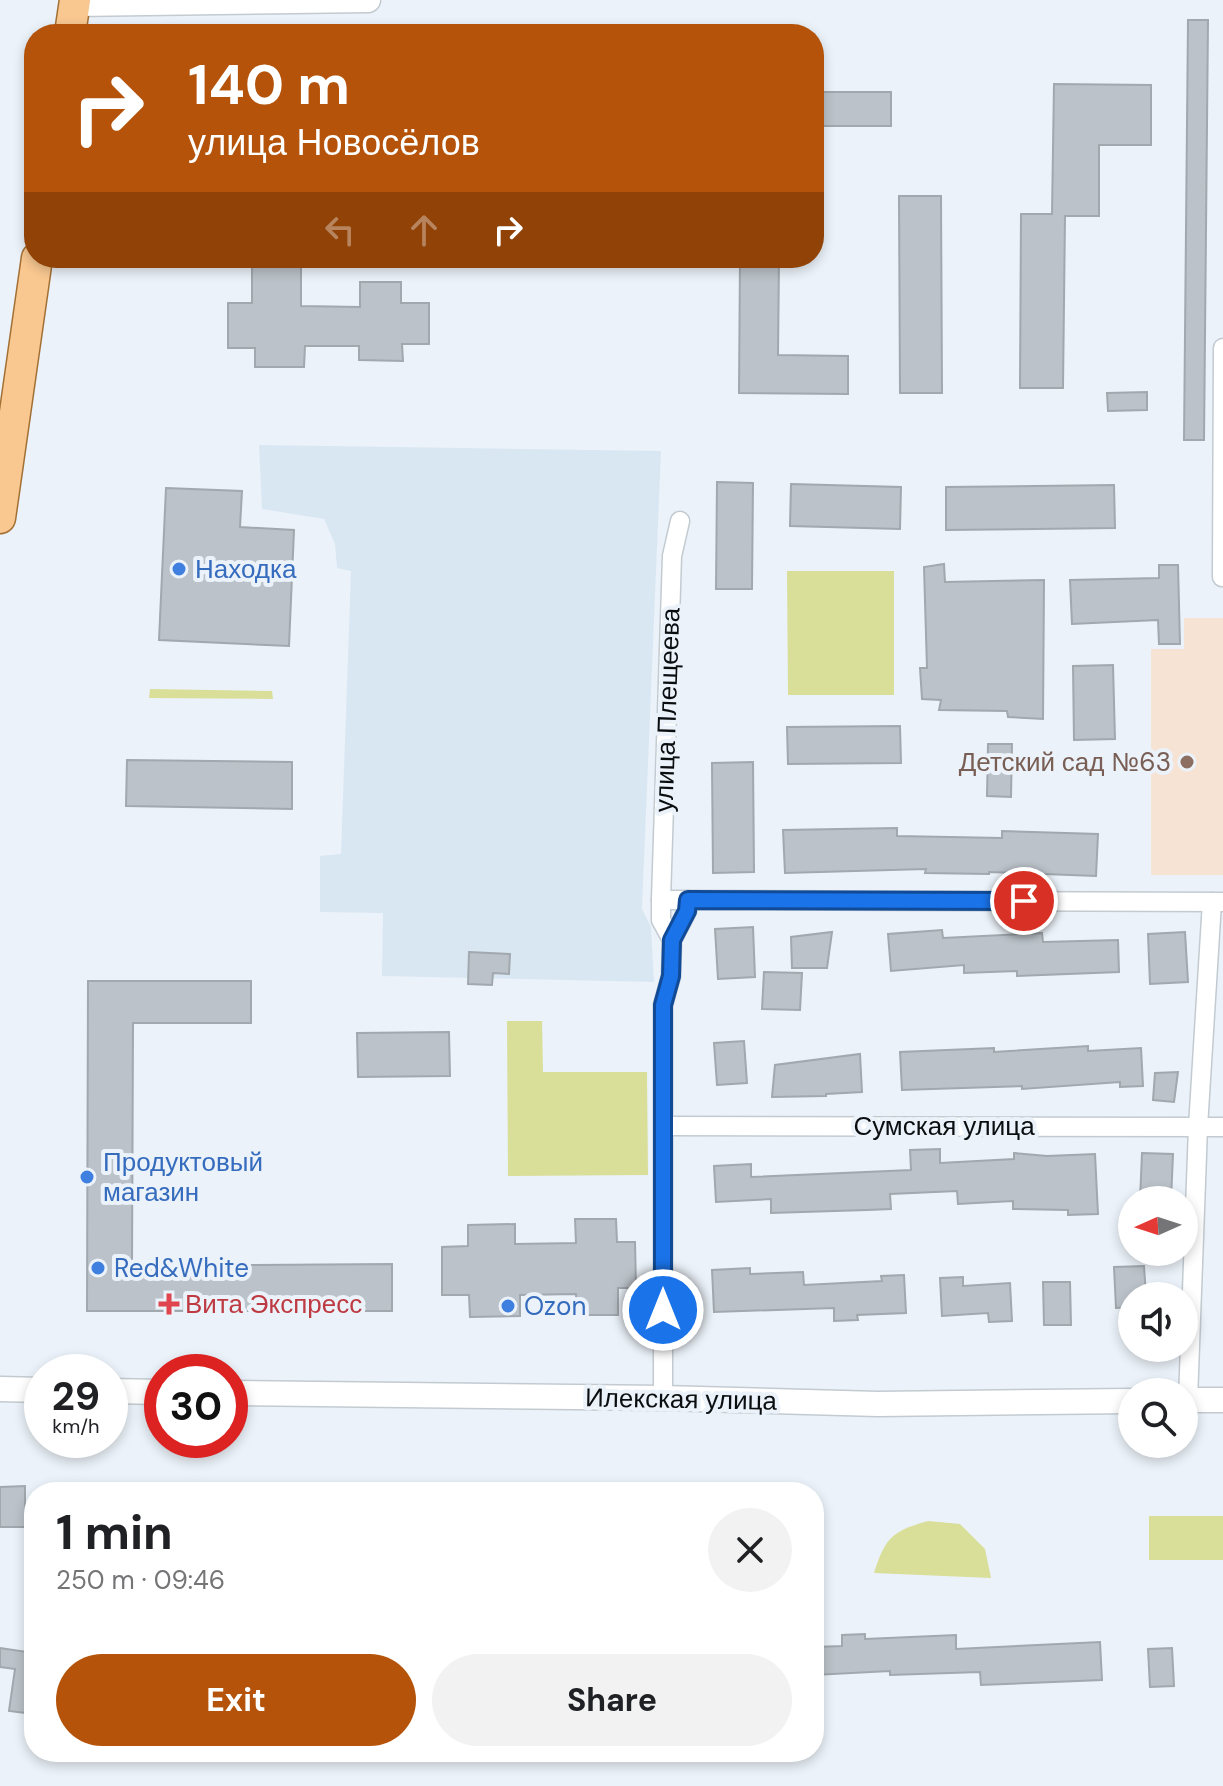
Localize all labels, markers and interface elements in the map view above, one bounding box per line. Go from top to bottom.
text: 140 m [188,48,350,121]
icon: right [56,56,160,160]
text: улица Новосёлов [188,119,480,166]
icon: left [318,208,362,252]
icon: ahead [402,208,446,252]
icon: right [486,208,530,252]
place label: Находка [195,552,297,586]
marker: Находка [170,560,188,578]
street label: улица Плещеева [646,607,688,813]
place label: Детский сад №63 [959,745,1171,779]
marker: Детский сад №63 [1178,753,1196,771]
pin [990,867,1058,935]
icon: arrive [1002,879,1046,923]
street label: Сумская улица [853,1109,1035,1143]
place label: Продуктовый магазин [103,1145,263,1209]
marker: Продуктовый магазин [78,1168,96,1186]
north arrow [1118,1186,1198,1266]
map controls [1118,1186,1198,1458]
place label: Red&White [114,1251,249,1285]
marker: Red&White [89,1259,107,1277]
position arrow [621,1268,705,1352]
button: sound [1118,1282,1198,1362]
place label: Вита Экспресс [185,1287,362,1321]
place label: Ozon [524,1289,586,1323]
marker: Вита Экспресс [160,1295,178,1313]
marker: Ozon [499,1297,517,1315]
speed limit sign: 30 [144,1354,248,1458]
text: 29 [52,1370,100,1422]
button: search [1118,1378,1198,1458]
street label: Илекская улица [585,1380,778,1418]
text: km/h [52,1413,100,1439]
text: 1 min [56,1501,173,1564]
button: close [708,1508,792,1592]
text: 250 m · 09:46 [56,1563,225,1597]
button: Exit [56,1654,416,1746]
button: Share [432,1654,792,1746]

